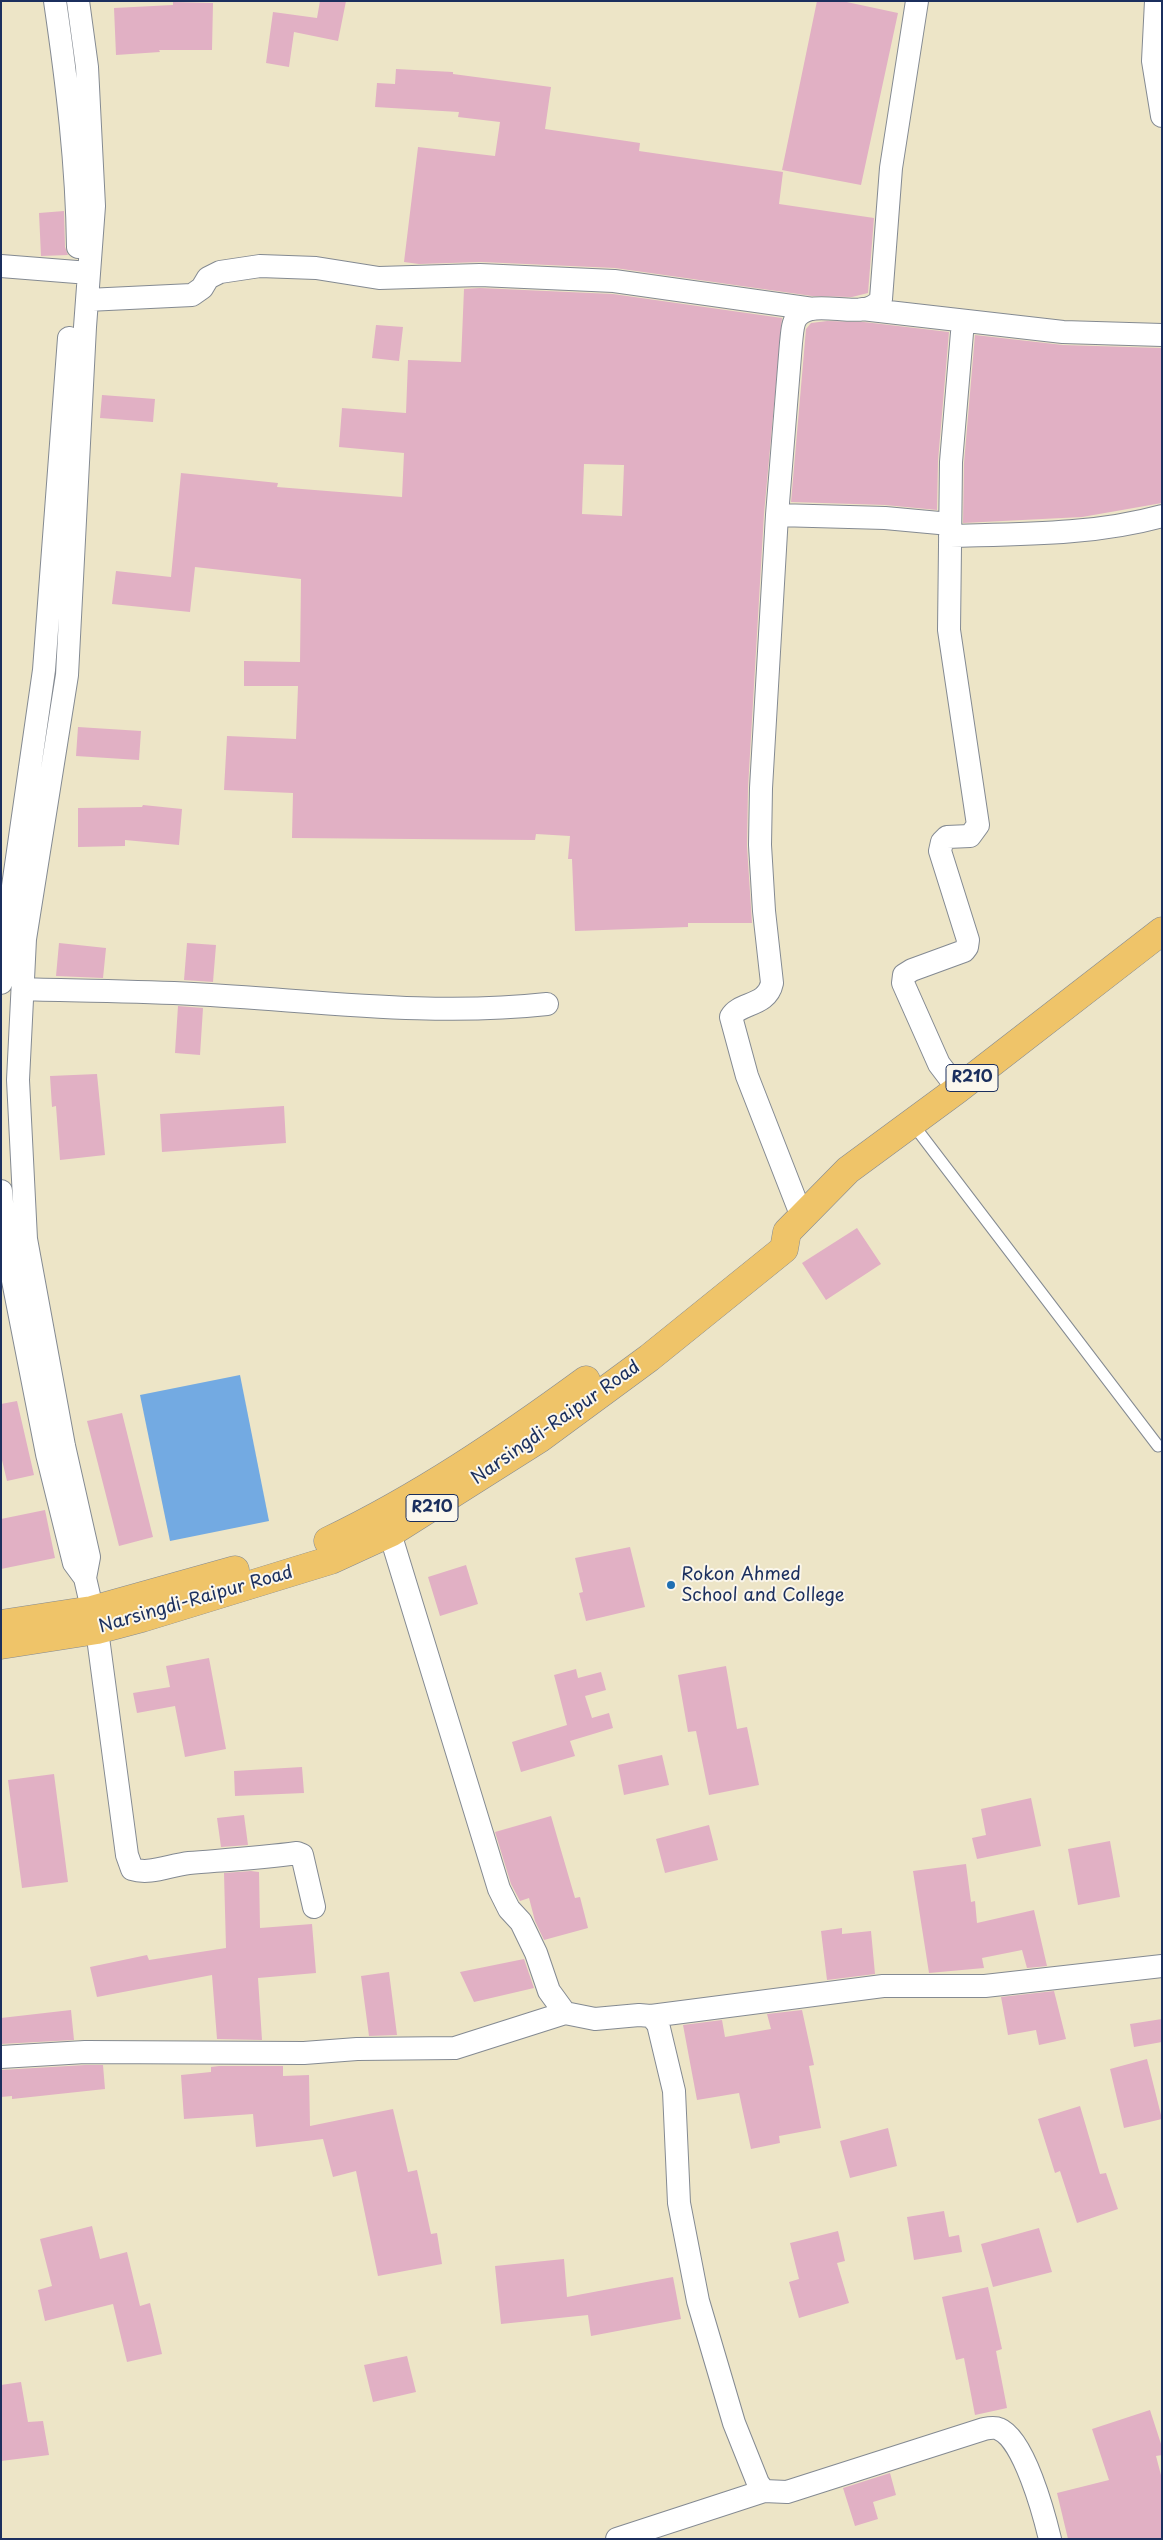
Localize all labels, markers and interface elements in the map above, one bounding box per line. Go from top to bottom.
road number: R210 [946,1064,998,1092]
street label: Narsingdi-Raipur Road [468,1357,644,1489]
road number: R210 [406,1495,458,1522]
street label: Narsingdi-Raipur Road [96,1562,296,1638]
place label: Rokon Ahmed School and College [681,1564,845,1606]
marker: Rokon Ahmed School and College [665,1579,677,1591]

